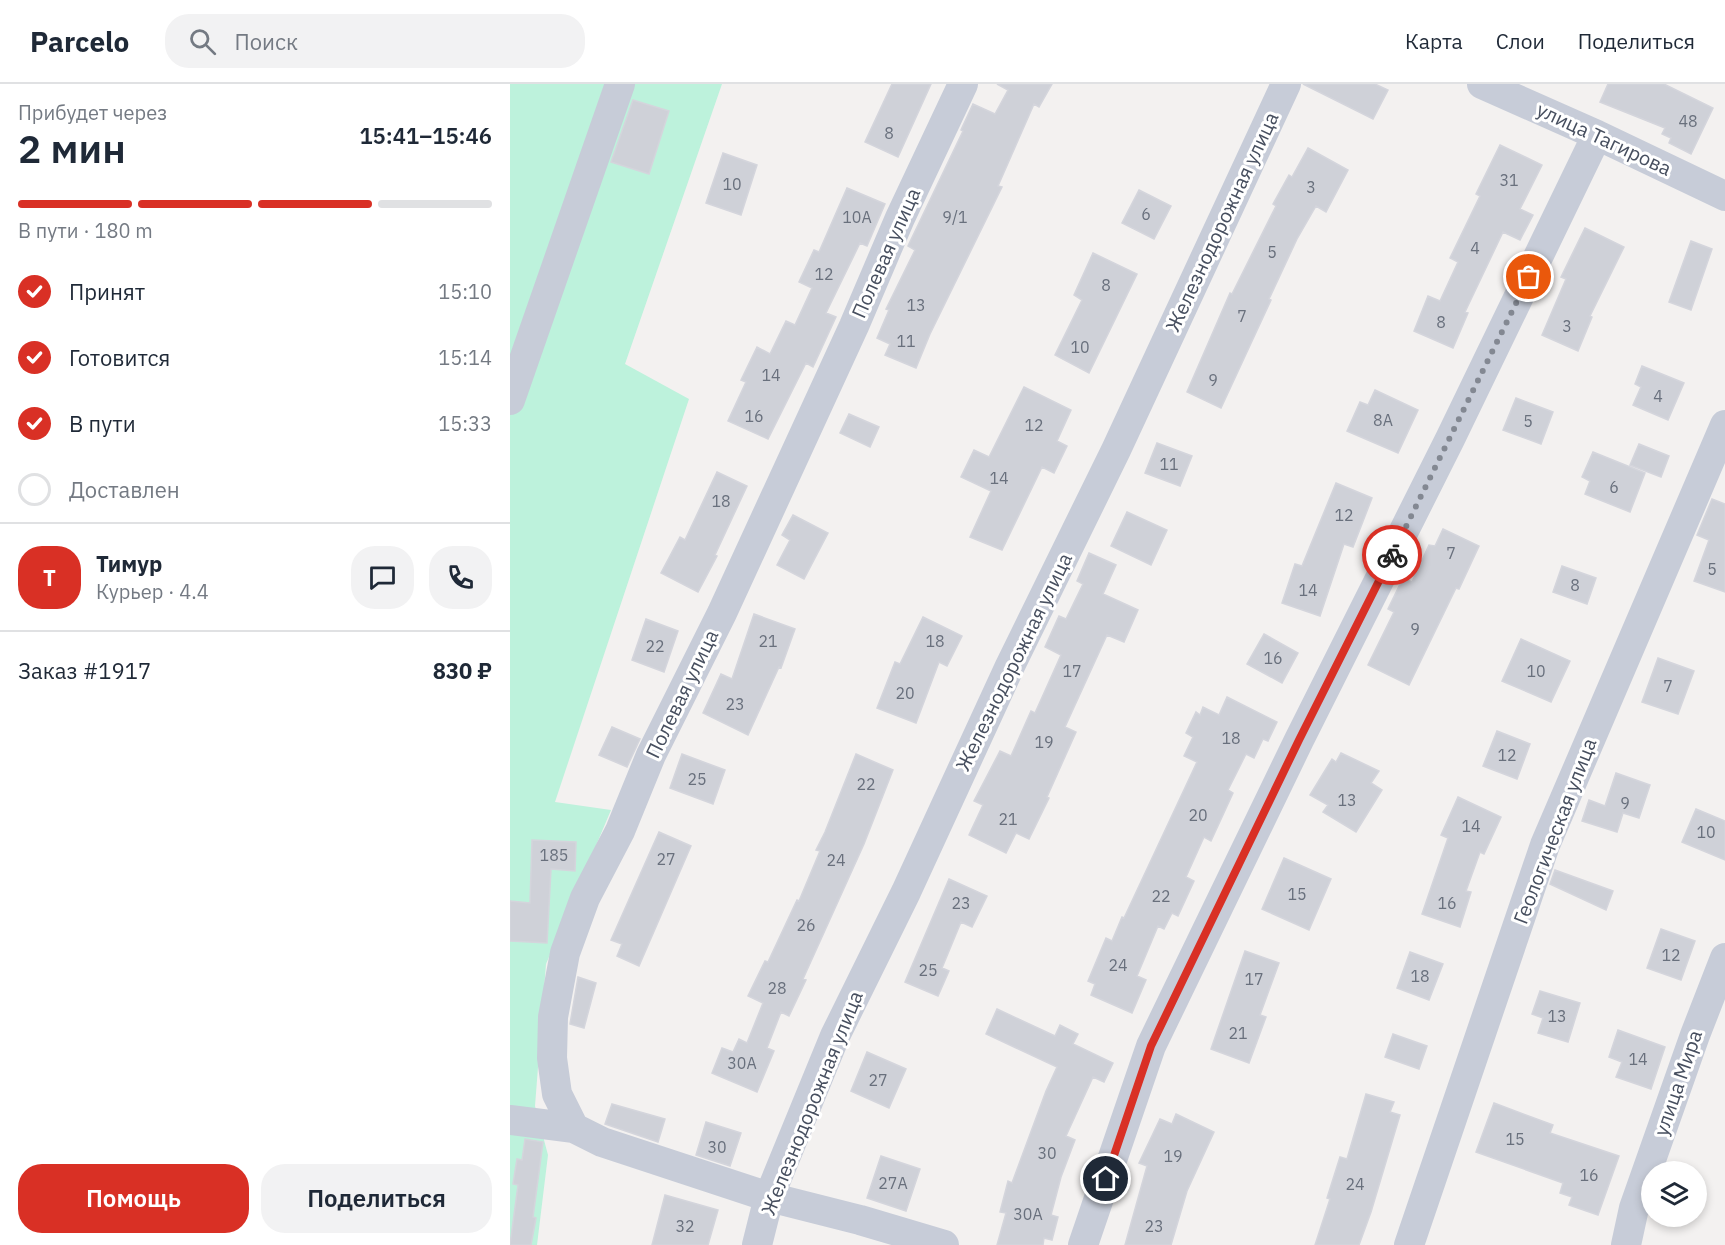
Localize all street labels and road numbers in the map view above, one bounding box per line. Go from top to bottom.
street label: улица Тагирова [1532,95,1676,182]
street label: Железнодорожная улица [1159,107,1285,336]
street label: Полевая улица [845,183,926,322]
street label: Железнодорожная улица [949,548,1078,775]
street label: Полевая улица [639,625,724,763]
street label: Геологическая улица [1507,734,1603,928]
street label: Железнодорожная улица [754,986,869,1219]
street label: улица Мира [1647,1026,1708,1139]

